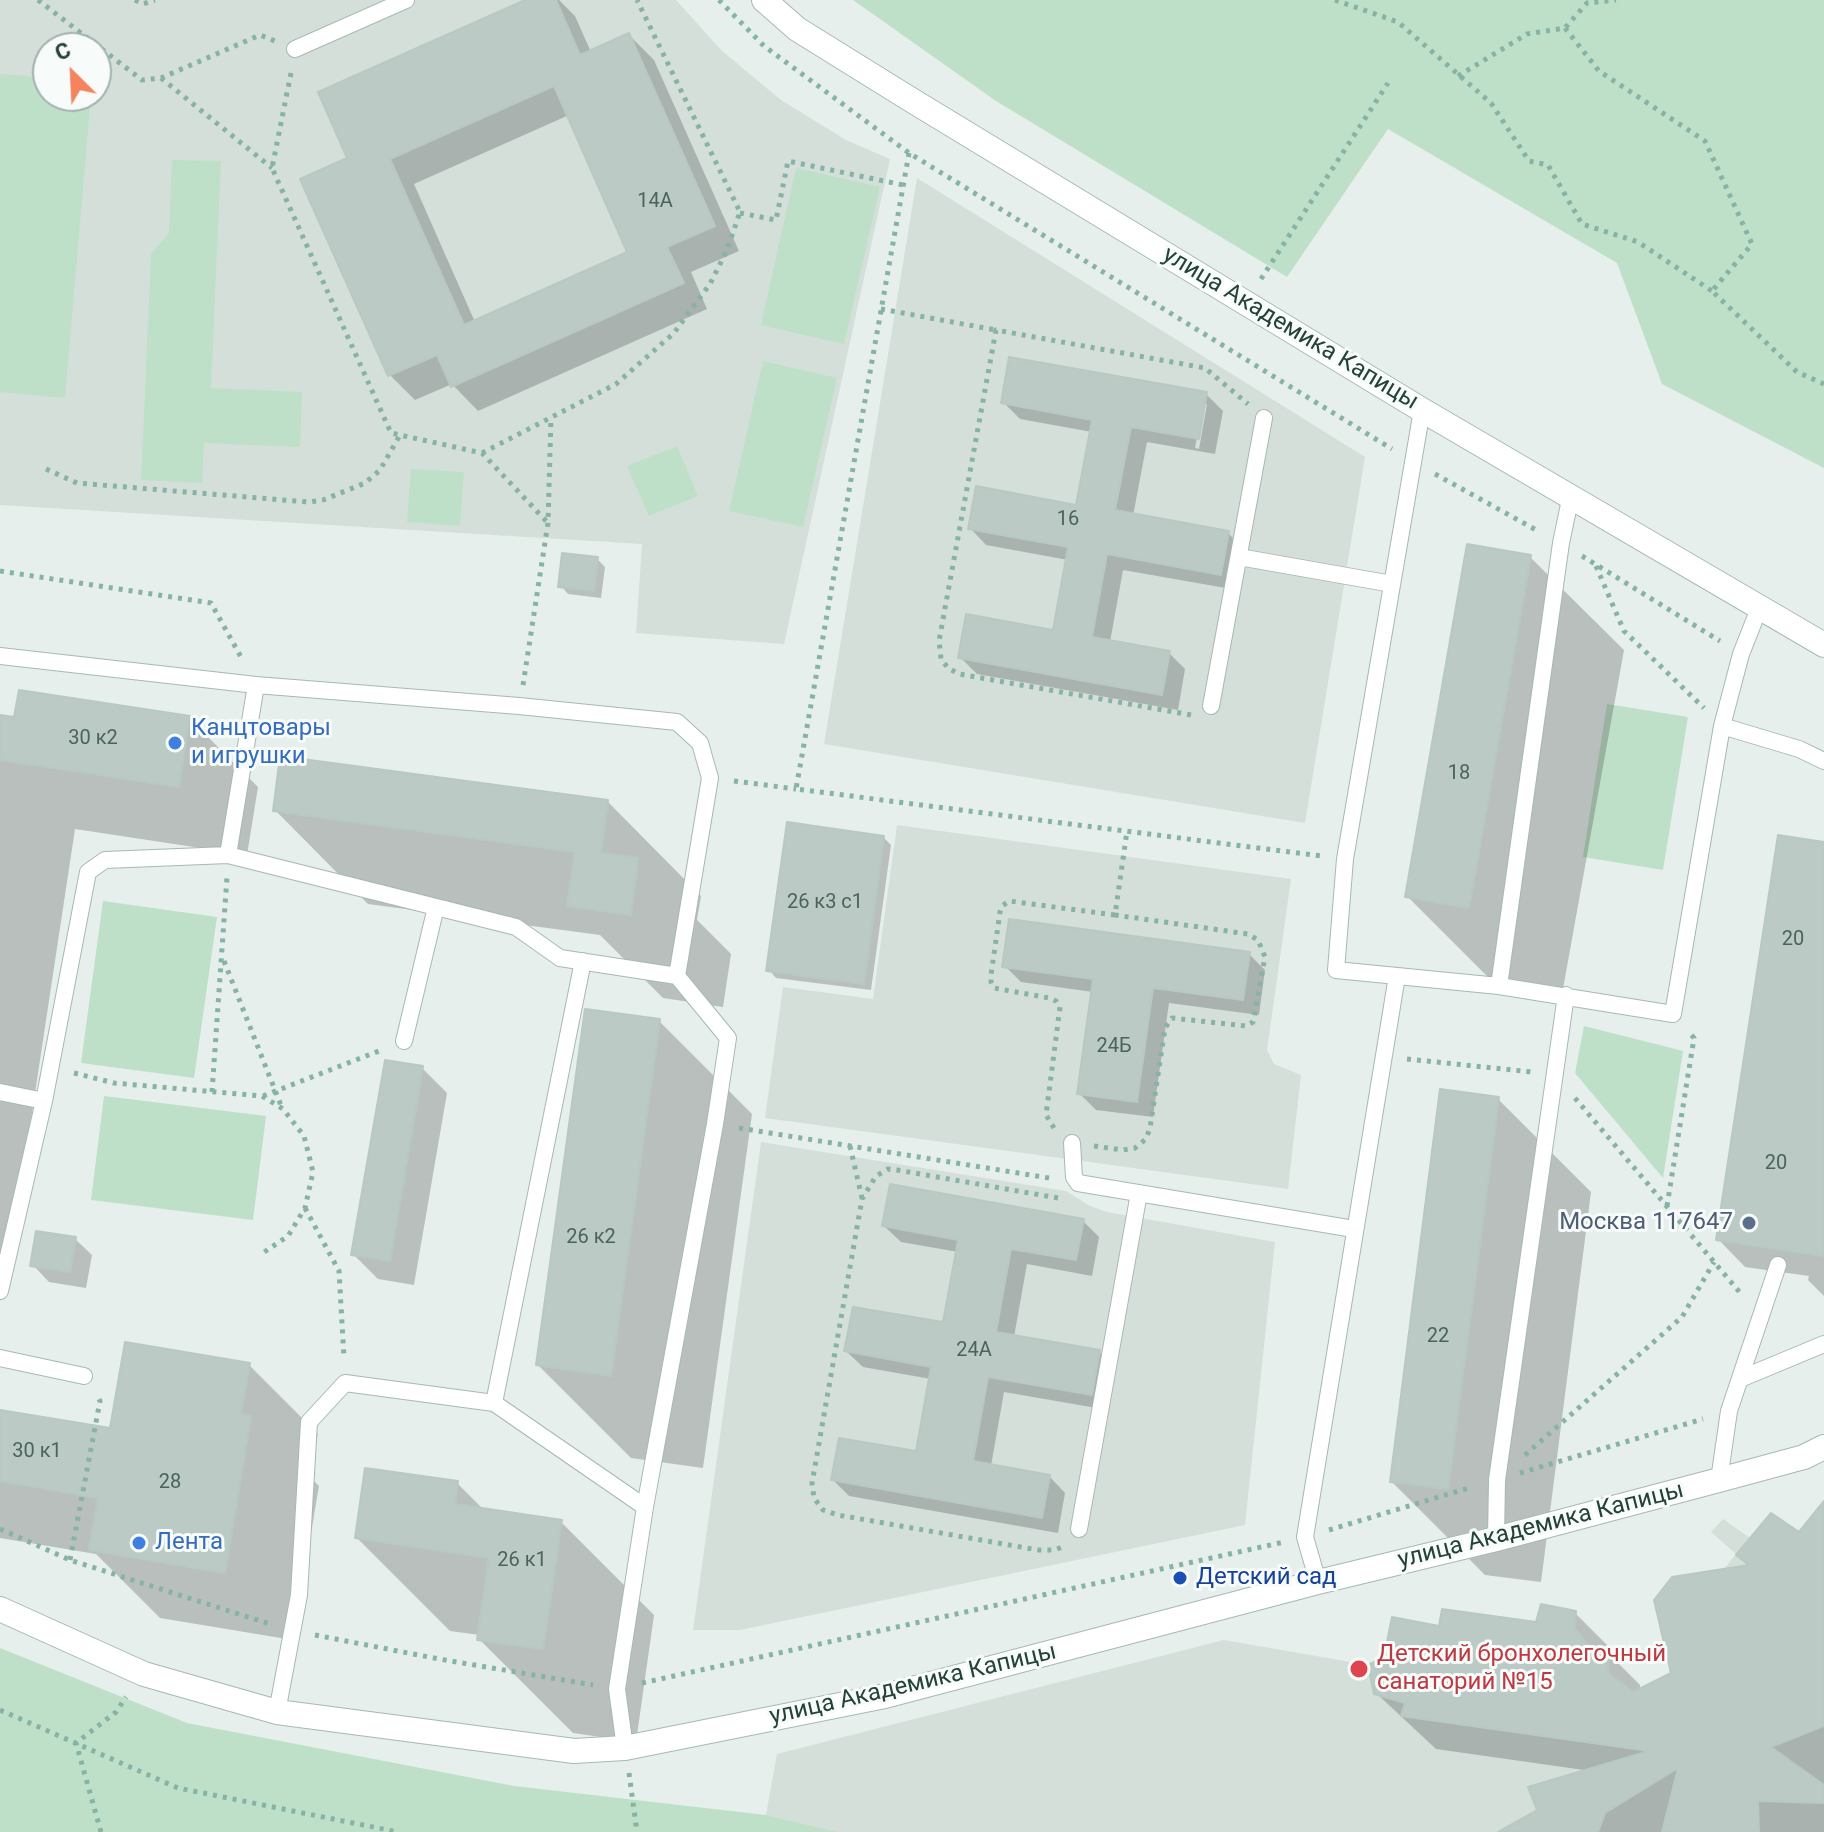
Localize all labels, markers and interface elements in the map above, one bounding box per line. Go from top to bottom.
north arrow [32,32,112,112]
text: С [51,37,75,66]
house number: 14А [637,190,673,214]
street label: улица Академика Капицы [1157,241,1423,417]
house number: 16 [1057,508,1079,532]
place label: Канцтовары и игрушки [191,715,331,771]
house number: 30 к2 [68,727,118,751]
marker: Канцтовары и игрушки [166,734,184,752]
house number: 18 [1448,762,1470,786]
house number: 26 к3 с1 [787,891,863,915]
house number: 20 [1782,928,1804,952]
house number: 24Б [1096,1035,1132,1059]
house number: 20 [1765,1152,1787,1176]
place label: Москва 117647 [1559,1209,1733,1237]
marker: Москва 117647 [1740,1214,1758,1232]
house number: 26 к2 [566,1226,616,1250]
house number: 22 [1427,1325,1449,1349]
house number: 24А [956,1339,992,1363]
house number: 30 к1 [12,1440,62,1464]
house number: 28 [159,1471,181,1495]
street label: улица Академика Капицы [1395,1477,1687,1575]
place label: Лента [155,1529,223,1557]
marker: Лента [130,1534,148,1552]
house number: 26 к1 [497,1549,547,1573]
place label: Детский сад [1196,1564,1337,1592]
marker: Детский сад [1171,1569,1189,1587]
street label: улица Академика Капицы [767,1638,1059,1732]
place label: Детский бронхолегочный санаторий №15 [1377,1641,1666,1697]
marker: Детский бронхолегочный санаторий №15 [1348,1658,1370,1680]

